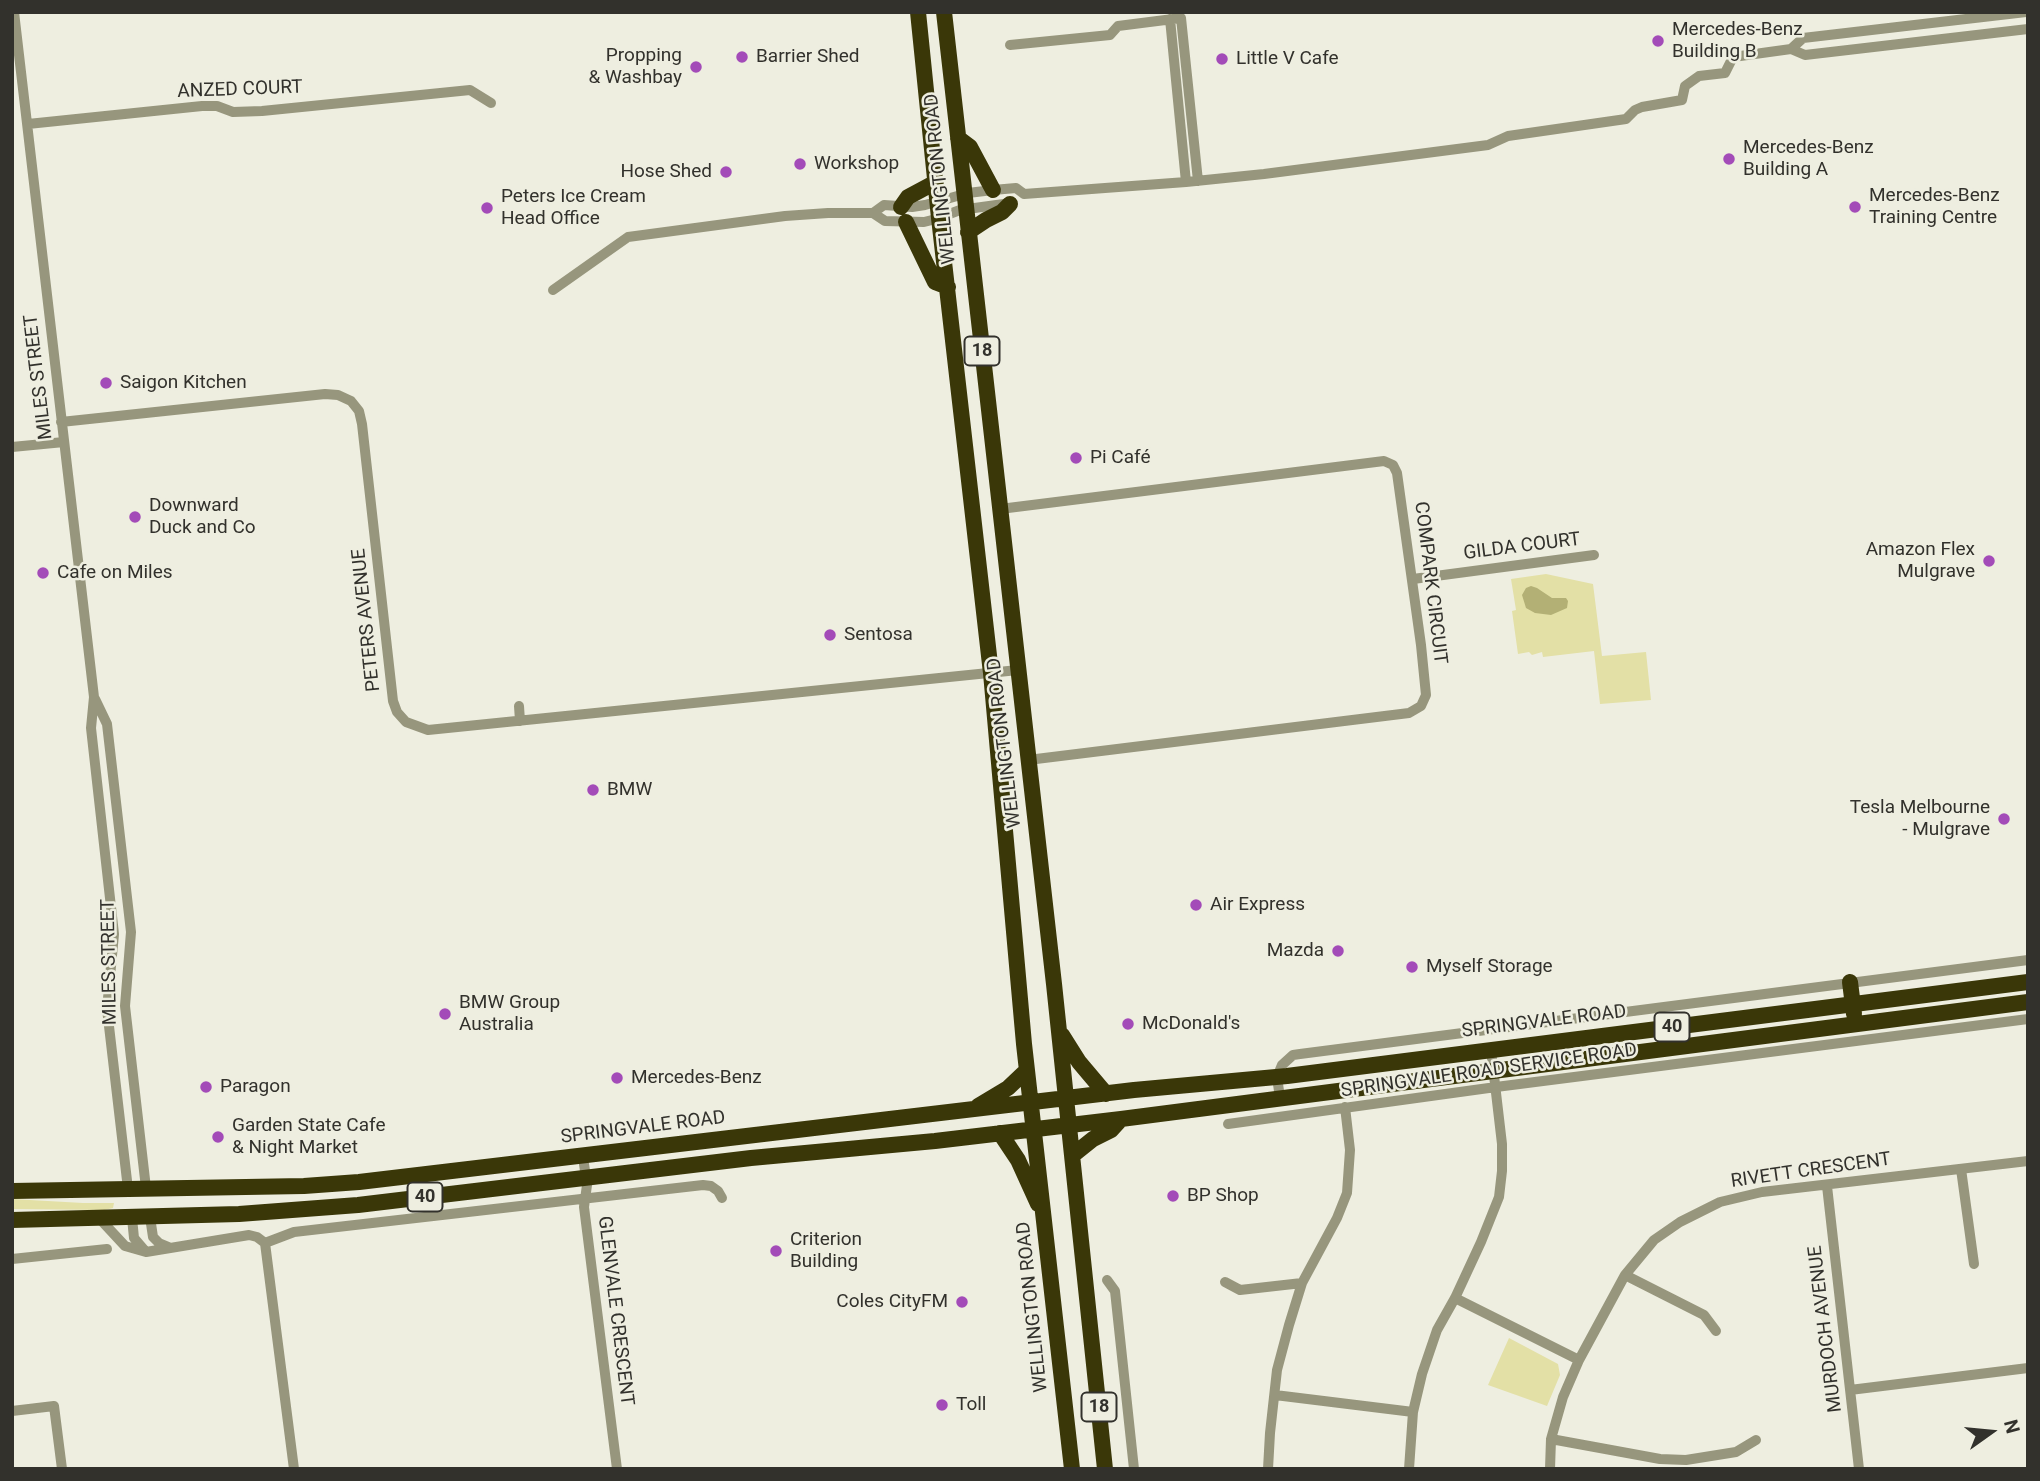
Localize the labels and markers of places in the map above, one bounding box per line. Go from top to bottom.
place label: Mercedes-Benz Building B [1672,19,1803,63]
marker: Mercedes-Benz Building B [1650,33,1666,49]
place label: Propping & Washbay [588,45,682,89]
place label: Barrier Shed [756,46,859,68]
place label: Little V Cafe [1236,48,1339,70]
marker: Barrier Shed [734,49,750,65]
marker: Little V Cafe [1214,51,1230,67]
marker: Propping & Washbay [688,59,704,75]
place label: Mercedes-Benz Building A [1743,137,1874,181]
marker: Mercedes-Benz Building A [1721,151,1737,167]
place label: Workshop [814,153,899,175]
marker: Workshop [792,156,808,172]
place label: Hose Shed [620,161,712,183]
marker: Hose Shed [718,164,734,180]
place label: Mercedes-Benz Training Centre [1869,185,2000,229]
place label: Peters Ice Cream Head Office [501,186,646,230]
marker: Mercedes-Benz Training Centre [1847,199,1863,215]
marker: Peters Ice Cream Head Office [479,200,495,216]
place label: Saigon Kitchen [120,372,247,394]
marker: Saigon Kitchen [98,375,114,391]
place label: Pi Café [1090,447,1150,469]
marker: Pi Café [1068,450,1084,466]
place label: Downward Duck and Co [149,495,256,539]
marker: Downward Duck and Co [127,509,143,525]
place label: Amazon Flex Mulgrave [1866,539,1975,583]
marker: Amazon Flex Mulgrave [1981,553,1997,569]
place label: Cafe on Miles [57,562,173,584]
marker: Cafe on Miles [35,565,51,581]
place label: Sentosa [844,624,913,646]
marker: Sentosa [822,627,838,643]
place label: BMW [607,779,652,801]
marker: BMW [585,782,601,798]
place label: Tesla Melbourne - Mulgrave [1850,797,1990,841]
marker: Tesla Melbourne - Mulgrave [1996,811,2012,827]
place label: Air Express [1210,894,1305,916]
marker: Air Express [1188,897,1204,913]
place label: Mazda [1267,940,1324,962]
marker: Mazda [1330,943,1346,959]
place label: Myself Storage [1426,956,1553,978]
marker: Myself Storage [1404,959,1420,975]
place label: BMW Group Australia [459,992,560,1036]
marker: BMW Group Australia [437,1006,453,1022]
place label: McDonald's [1142,1013,1240,1035]
marker: McDonald's [1120,1016,1136,1032]
place label: Mercedes-Benz [631,1067,762,1089]
marker: Mercedes-Benz [609,1070,625,1086]
place label: Paragon [220,1076,291,1098]
marker: Paragon [198,1079,214,1095]
place label: Garden State Cafe & Night Market [232,1115,386,1159]
marker: Garden State Cafe & Night Market [210,1129,226,1145]
place label: BP Shop [1187,1185,1259,1207]
marker: BP Shop [1165,1188,1181,1204]
place label: Criterion Building [790,1229,862,1273]
marker: Criterion Building [768,1243,784,1259]
place label: Coles CityFM [836,1291,948,1313]
marker: Coles CityFM [954,1294,970,1310]
place label: Toll [956,1394,986,1416]
marker: Toll [934,1397,950,1413]

